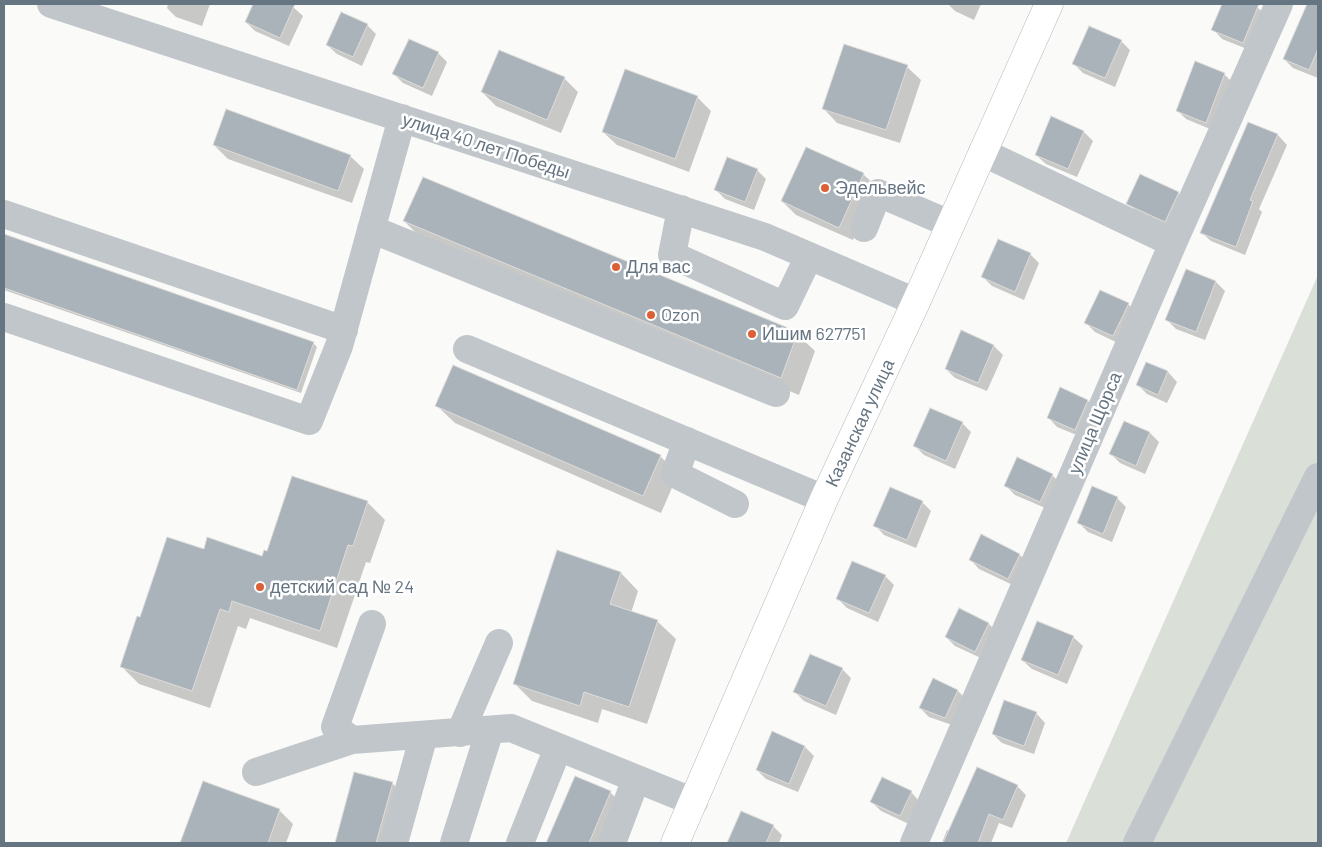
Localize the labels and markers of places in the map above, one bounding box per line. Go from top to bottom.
place label: Эдельвейс [835,177,926,199]
marker: Эдельвейс [819,182,831,194]
place label: Для вас [626,256,690,278]
marker: Для вас [610,261,622,273]
place label: Ozon [661,304,700,326]
marker: Ozon [645,309,657,321]
place label: Ишим 627751 [762,323,866,345]
marker: Ишим 627751 [746,328,758,340]
place label: детский сад № 24 [270,576,414,598]
marker: детский сад № 24 [254,581,266,593]

